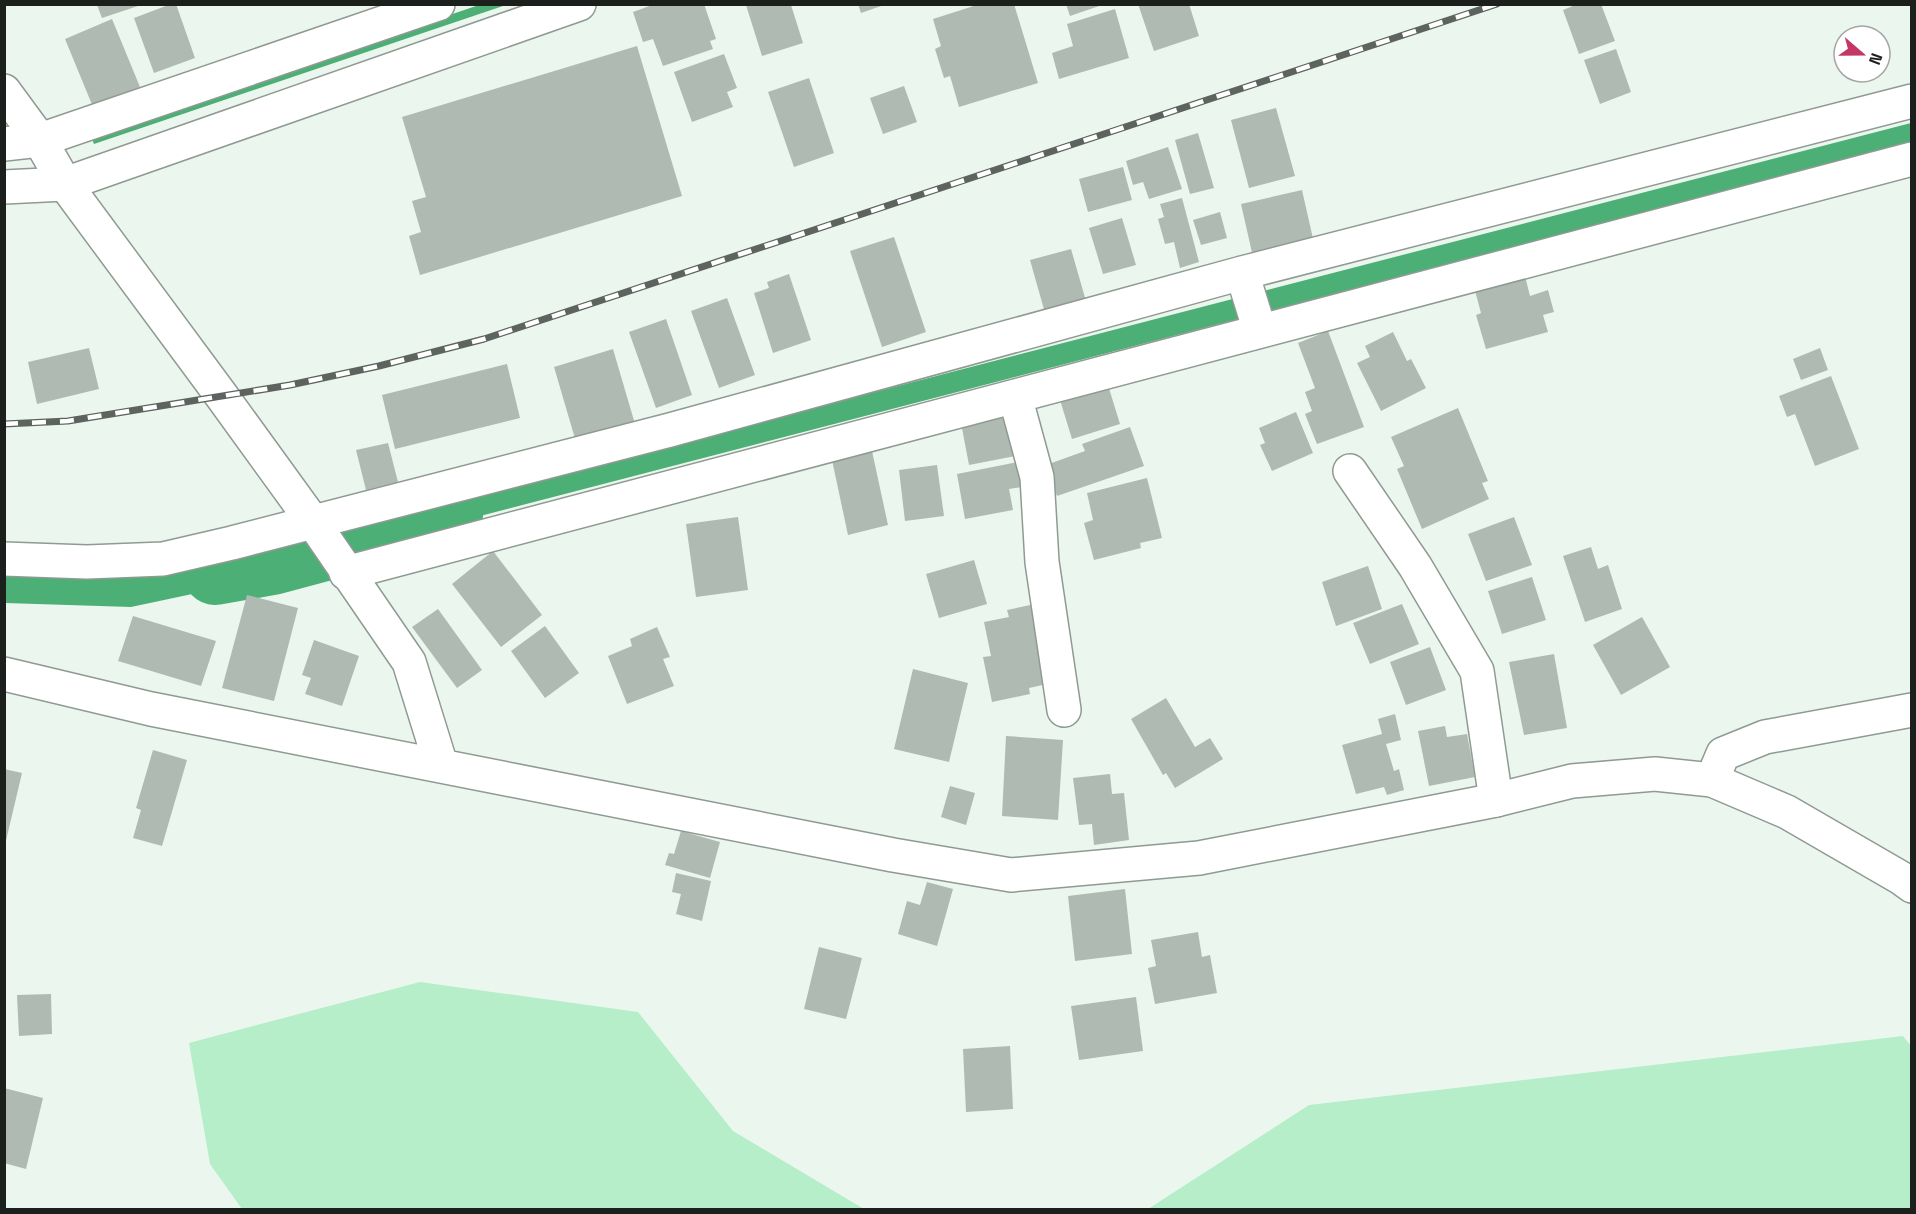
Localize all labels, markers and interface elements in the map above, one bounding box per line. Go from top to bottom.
north arrow [1832,24,1892,84]
text: N [1864,50,1887,68]

